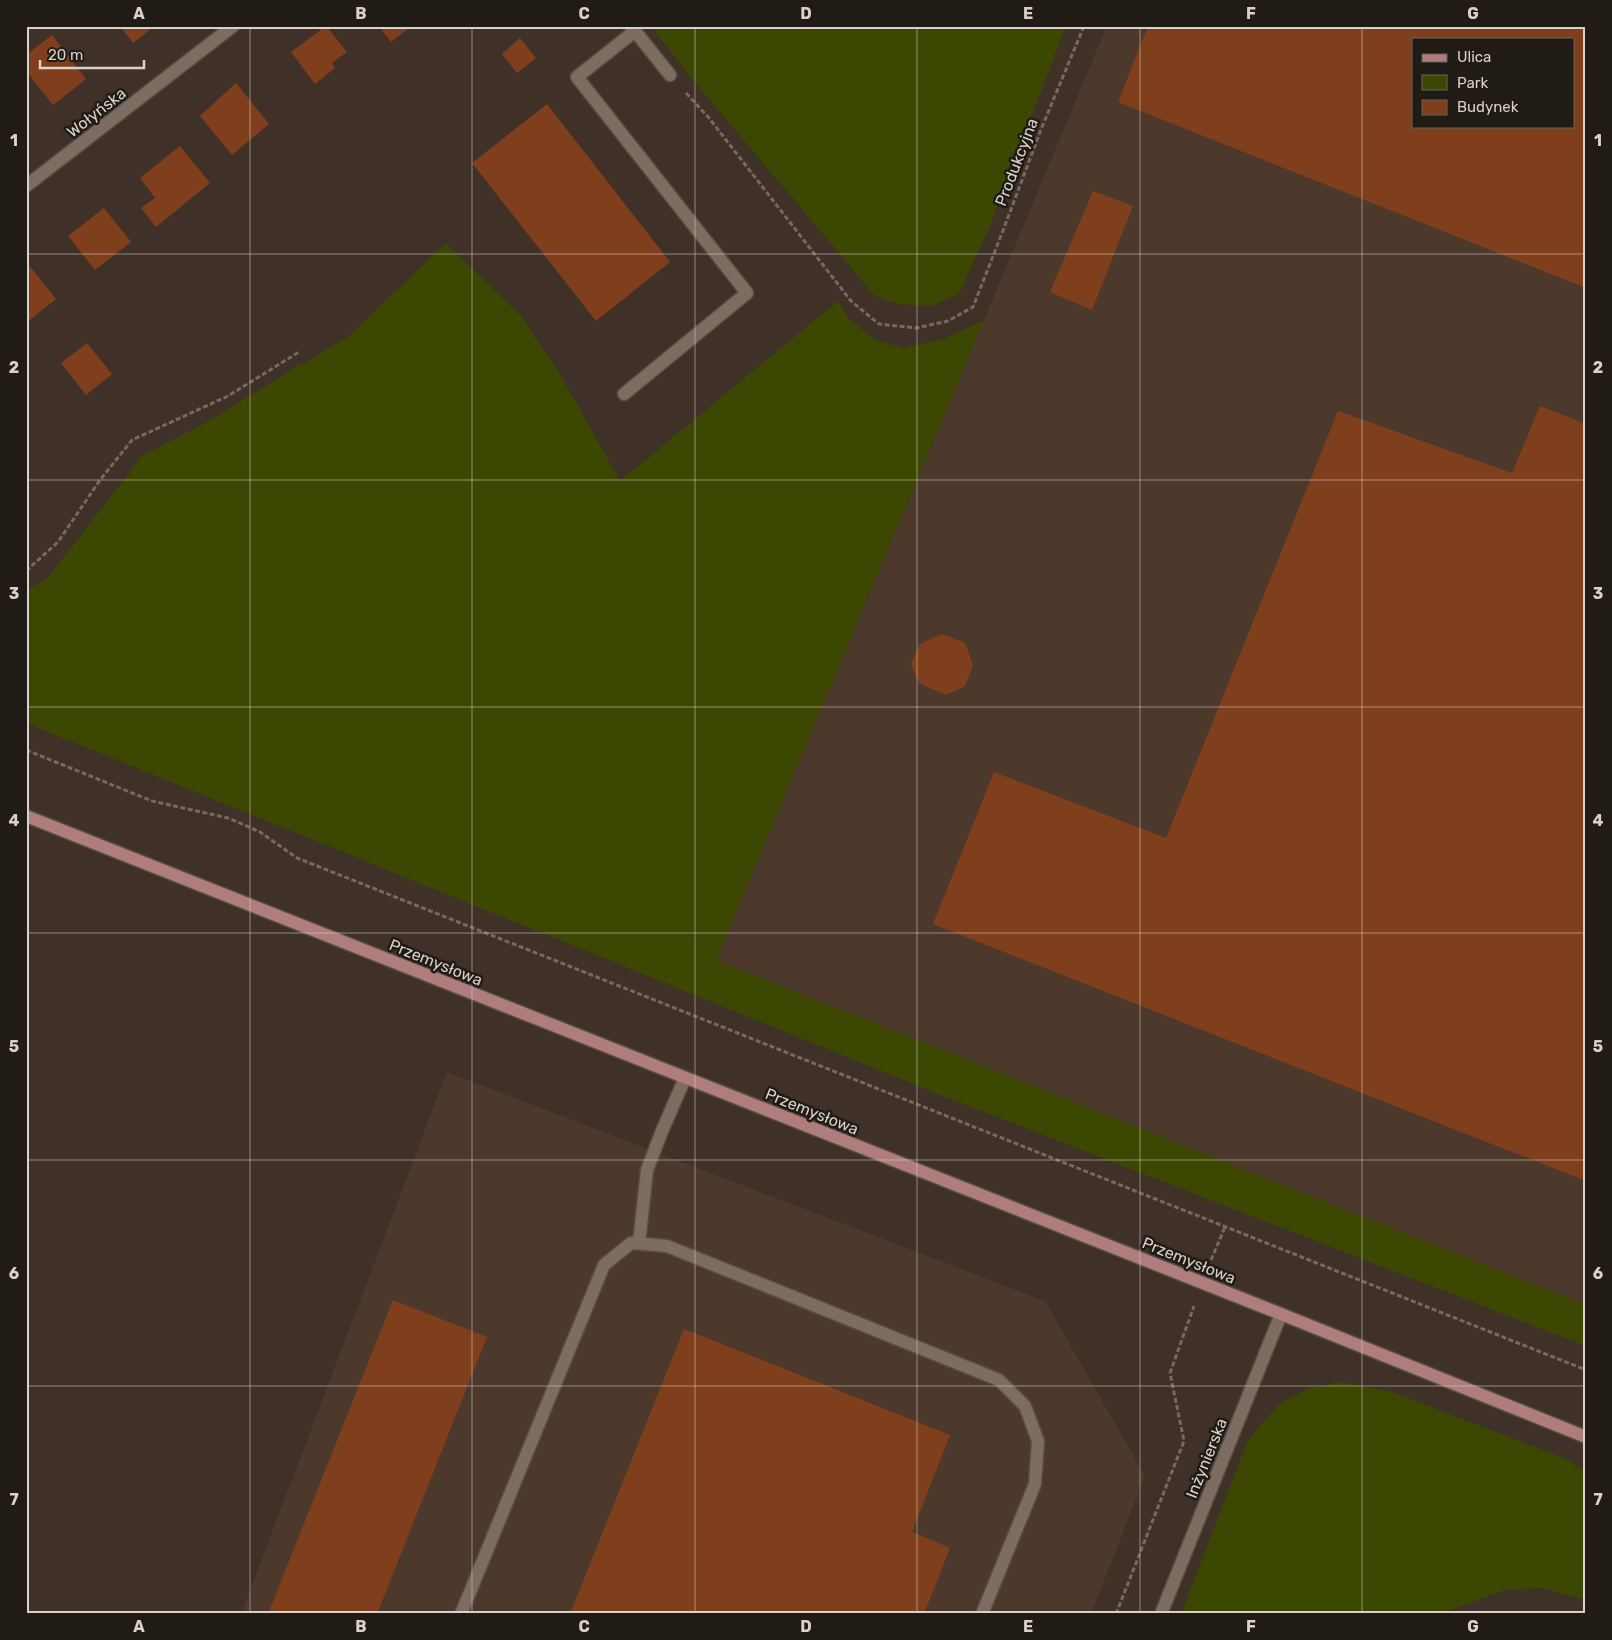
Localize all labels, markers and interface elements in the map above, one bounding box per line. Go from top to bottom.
text: A [133,4,145,23]
text: B [355,4,367,23]
text: C [578,4,590,23]
text: D [800,4,812,23]
text: E [1023,4,1033,23]
text: F [1246,4,1256,23]
text: G [1467,4,1479,23]
scale bar [40,38,144,70]
legend [1412,38,1574,128]
text: 20 m [48,46,83,64]
text: Ulica [1457,48,1491,66]
text: Park [1457,74,1488,92]
street label: Wołyńska [63,83,130,141]
text: Budynek [1457,98,1519,116]
street label: Produkcyjna [991,116,1042,209]
text: 1 [10,131,18,150]
text: 1 [1594,131,1602,150]
text: 2 [9,358,19,377]
text: 2 [1593,358,1603,377]
text: 3 [9,584,19,603]
text: 3 [1593,584,1603,603]
text: 4 [9,811,20,830]
text: 4 [1593,811,1604,830]
street label: Przemysłowa [386,935,485,990]
text: 5 [9,1037,19,1056]
text: 5 [1593,1037,1603,1056]
street label: Przemysłowa [762,1084,861,1139]
street label: Przemysłowa [1139,1233,1238,1288]
text: 6 [9,1264,19,1283]
text: 6 [1593,1264,1603,1283]
street label: Inżynierska [1182,1415,1231,1501]
text: 7 [9,1490,19,1509]
text: 7 [1593,1490,1603,1509]
text: A [133,1617,145,1636]
text: B [355,1617,367,1636]
text: C [578,1617,590,1636]
text: D [800,1617,812,1636]
text: E [1023,1617,1033,1636]
text: F [1246,1617,1256,1636]
text: G [1467,1617,1479,1636]

